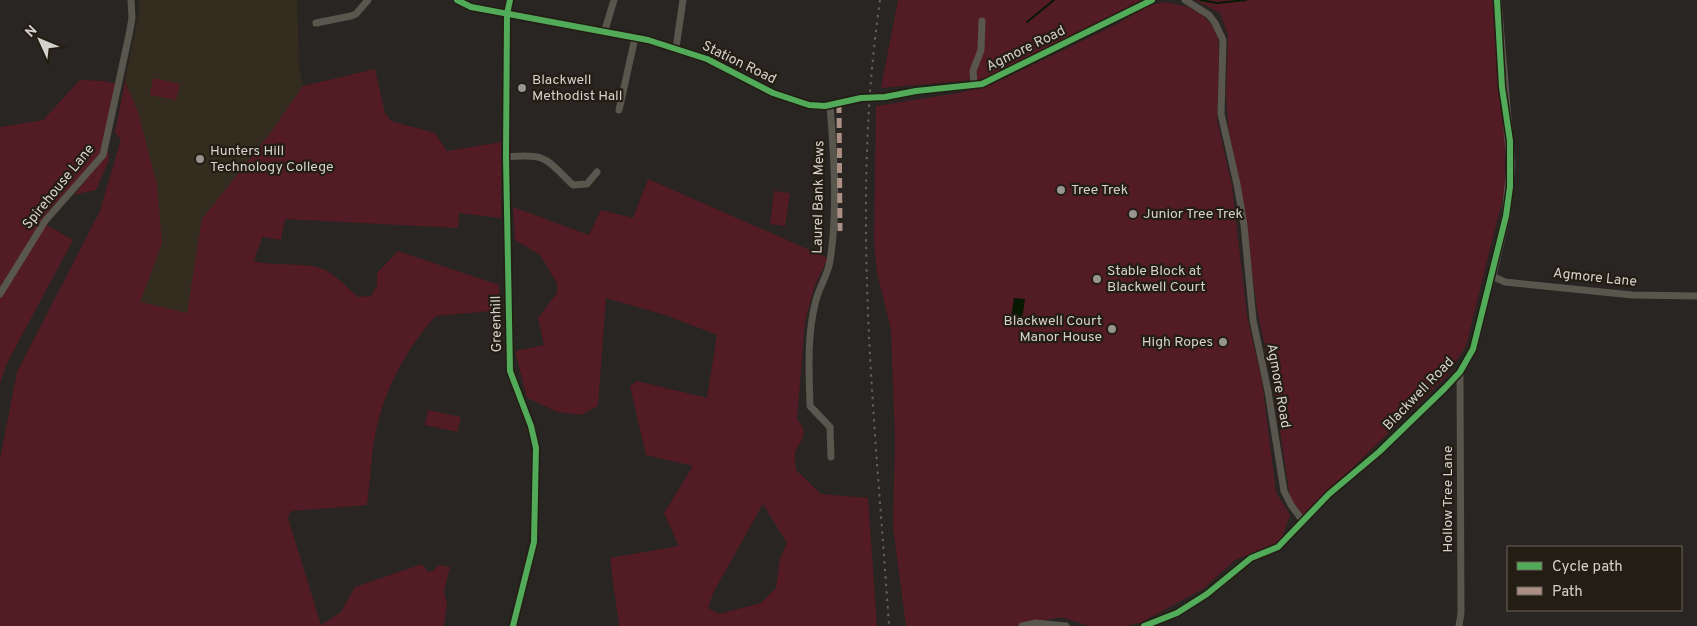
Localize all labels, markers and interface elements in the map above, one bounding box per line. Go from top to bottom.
north arrow [15,15,65,65]
text: N [22,22,41,42]
street label: Agmore Road [984,23,1068,75]
street label: Station Road [699,38,779,88]
place label: Blackwell Methodist Hall [532,72,622,105]
marker: Blackwell Methodist Hall [516,82,528,94]
street label: Laurel Bank Mews [810,140,828,254]
street label: Spirehouse Lane [20,141,98,233]
place label: Hunters Hill Technology College [210,143,333,176]
marker: Hunters Hill Technology College [194,153,206,165]
place label: Tree Trek [1071,182,1128,199]
marker: Tree Trek [1055,184,1067,196]
place label: Junior Tree Trek [1143,206,1243,223]
marker: Junior Tree Trek [1127,208,1139,220]
place label: Stable Block at Blackwell Court [1107,263,1206,296]
street label: Agmore Lane [1552,265,1638,291]
marker: Stable Block at Blackwell Court [1091,273,1103,285]
street label: Greenhill [488,295,506,353]
place label: Blackwell Court Manor House [1003,313,1102,346]
marker: Blackwell Court Manor House [1106,323,1118,335]
place label: High Ropes [1142,334,1213,351]
marker: High Ropes [1217,336,1229,348]
street label: Agmore Road [1262,342,1294,430]
street label: Blackwell Road [1380,354,1458,434]
street label: Hollow Tree Lane [1440,445,1457,553]
legend [1507,546,1682,611]
text: Cycle path [1552,558,1623,577]
text: Path [1552,583,1583,602]

